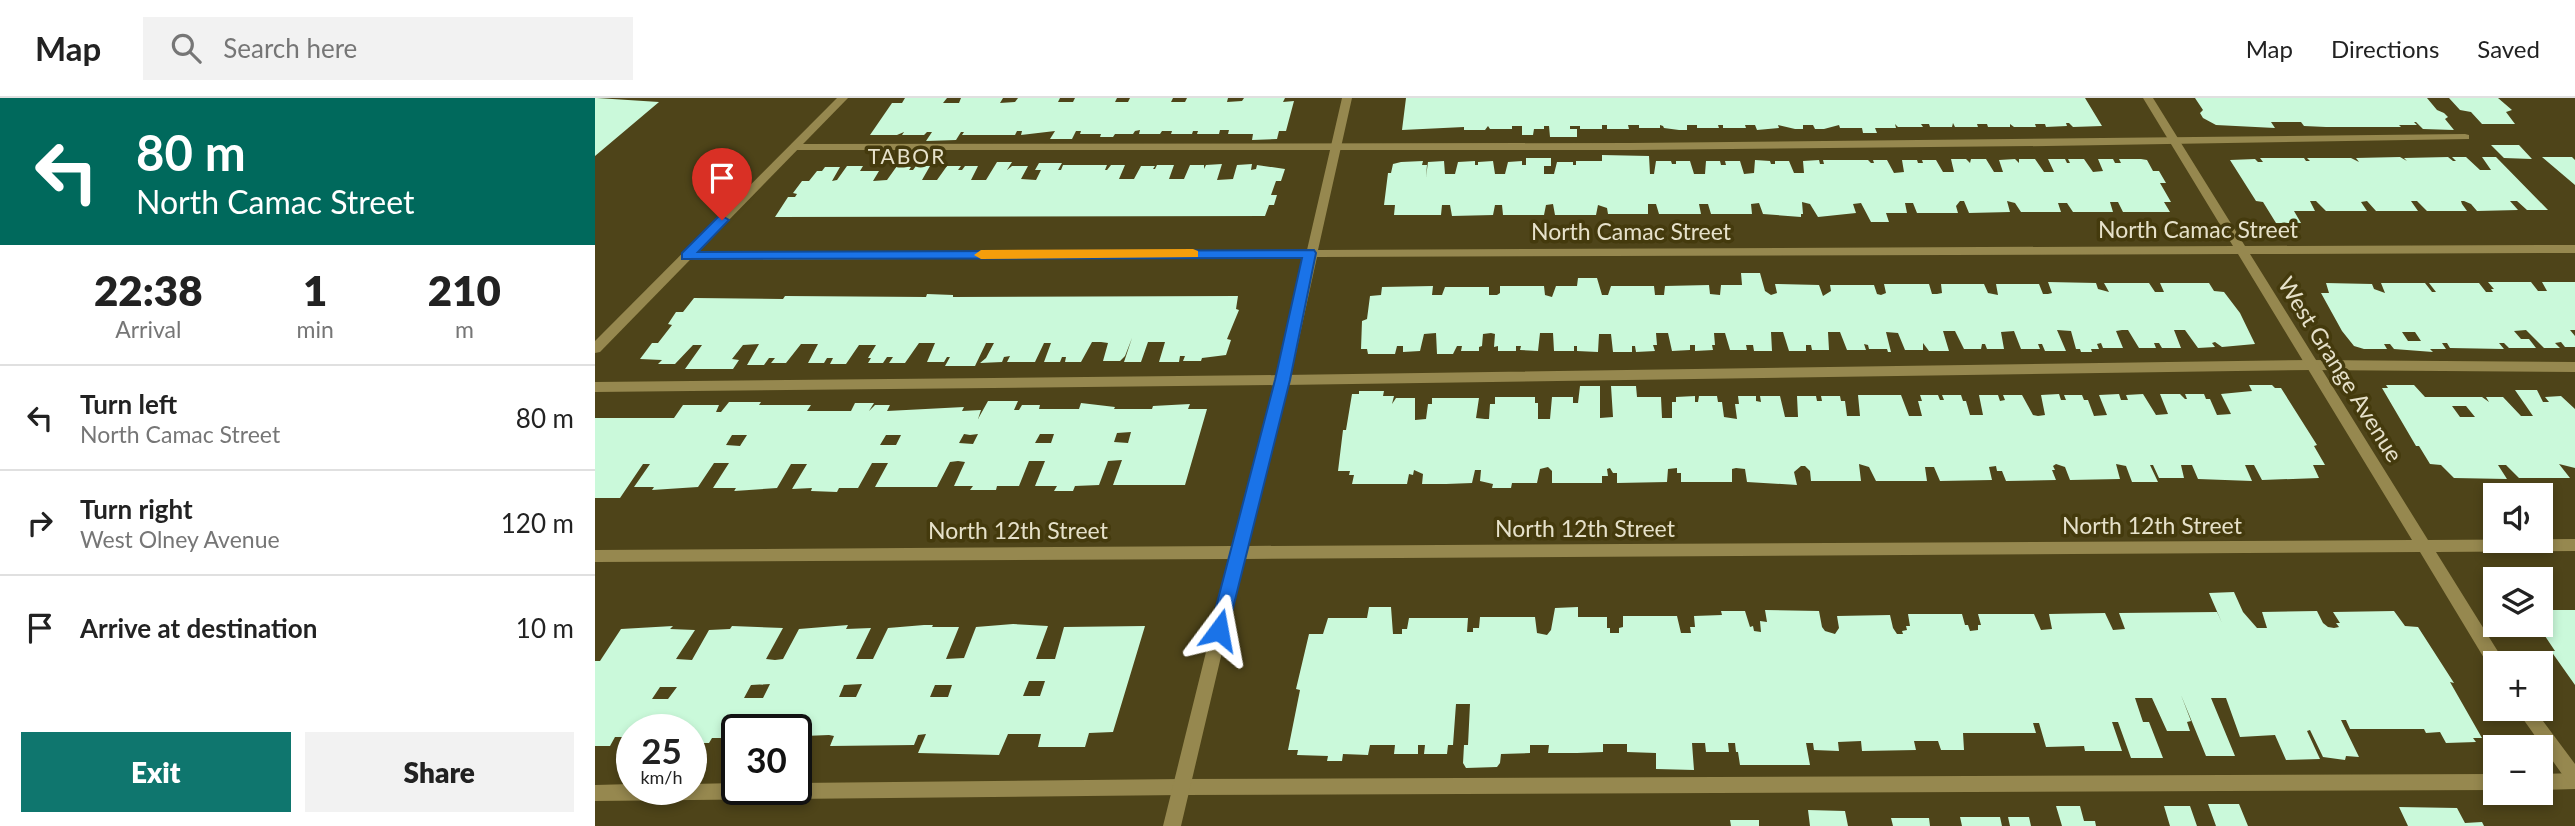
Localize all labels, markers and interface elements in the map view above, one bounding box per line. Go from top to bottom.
search box [143,17,633,80]
text: Map [35,28,101,68]
icon: search [167,29,205,67]
text: Search here [223,32,357,64]
text: Map [2246,34,2293,63]
text: Directions [2331,34,2439,63]
text: Saved [2477,34,2540,63]
text: 80 m [136,123,246,181]
icon: left [21,126,112,217]
district label: TABOR [868,143,946,168]
pin [692,148,752,220]
icon: arrive [703,159,741,197]
text: North Camac Street [136,182,414,221]
street label: North Camac Street [2098,215,2299,243]
street label: North Camac Street [1531,217,1732,245]
text: 22:38 [94,265,203,315]
text: 1 [303,265,327,315]
text: 210 [428,265,501,315]
street label: West Grange Avenue [2273,271,2409,467]
text: Arrival [115,315,181,343]
text: min [297,315,334,343]
text: m [455,315,474,343]
text: Turn left [80,388,177,420]
icon: left [21,399,59,437]
text: 80 m [516,402,574,434]
text: North Camac Street [80,420,280,448]
map controls [2483,483,2553,805]
button: sound [2483,483,2553,553]
text: Turn right [80,493,193,525]
icon: right [21,504,59,542]
text: 120 m [501,507,574,539]
street label: North 12th Street [2062,511,2243,539]
street label: North 12th Street [1495,514,1676,542]
street label: North 12th Street [928,516,1109,544]
text: West Olney Avenue [80,525,280,553]
button: layers [2483,567,2553,637]
position arrow [1182,593,1256,667]
icon: arrive [21,609,59,647]
text: Arrive at destination [80,612,317,644]
text: 10 m [516,612,574,644]
button: + [2483,651,2553,721]
speed limit sign: 30 [721,714,812,805]
text: 25 [641,729,682,771]
button: Exit [21,732,291,812]
button: Share [305,732,574,812]
button: − [2483,735,2553,805]
text: km/h [640,766,683,788]

